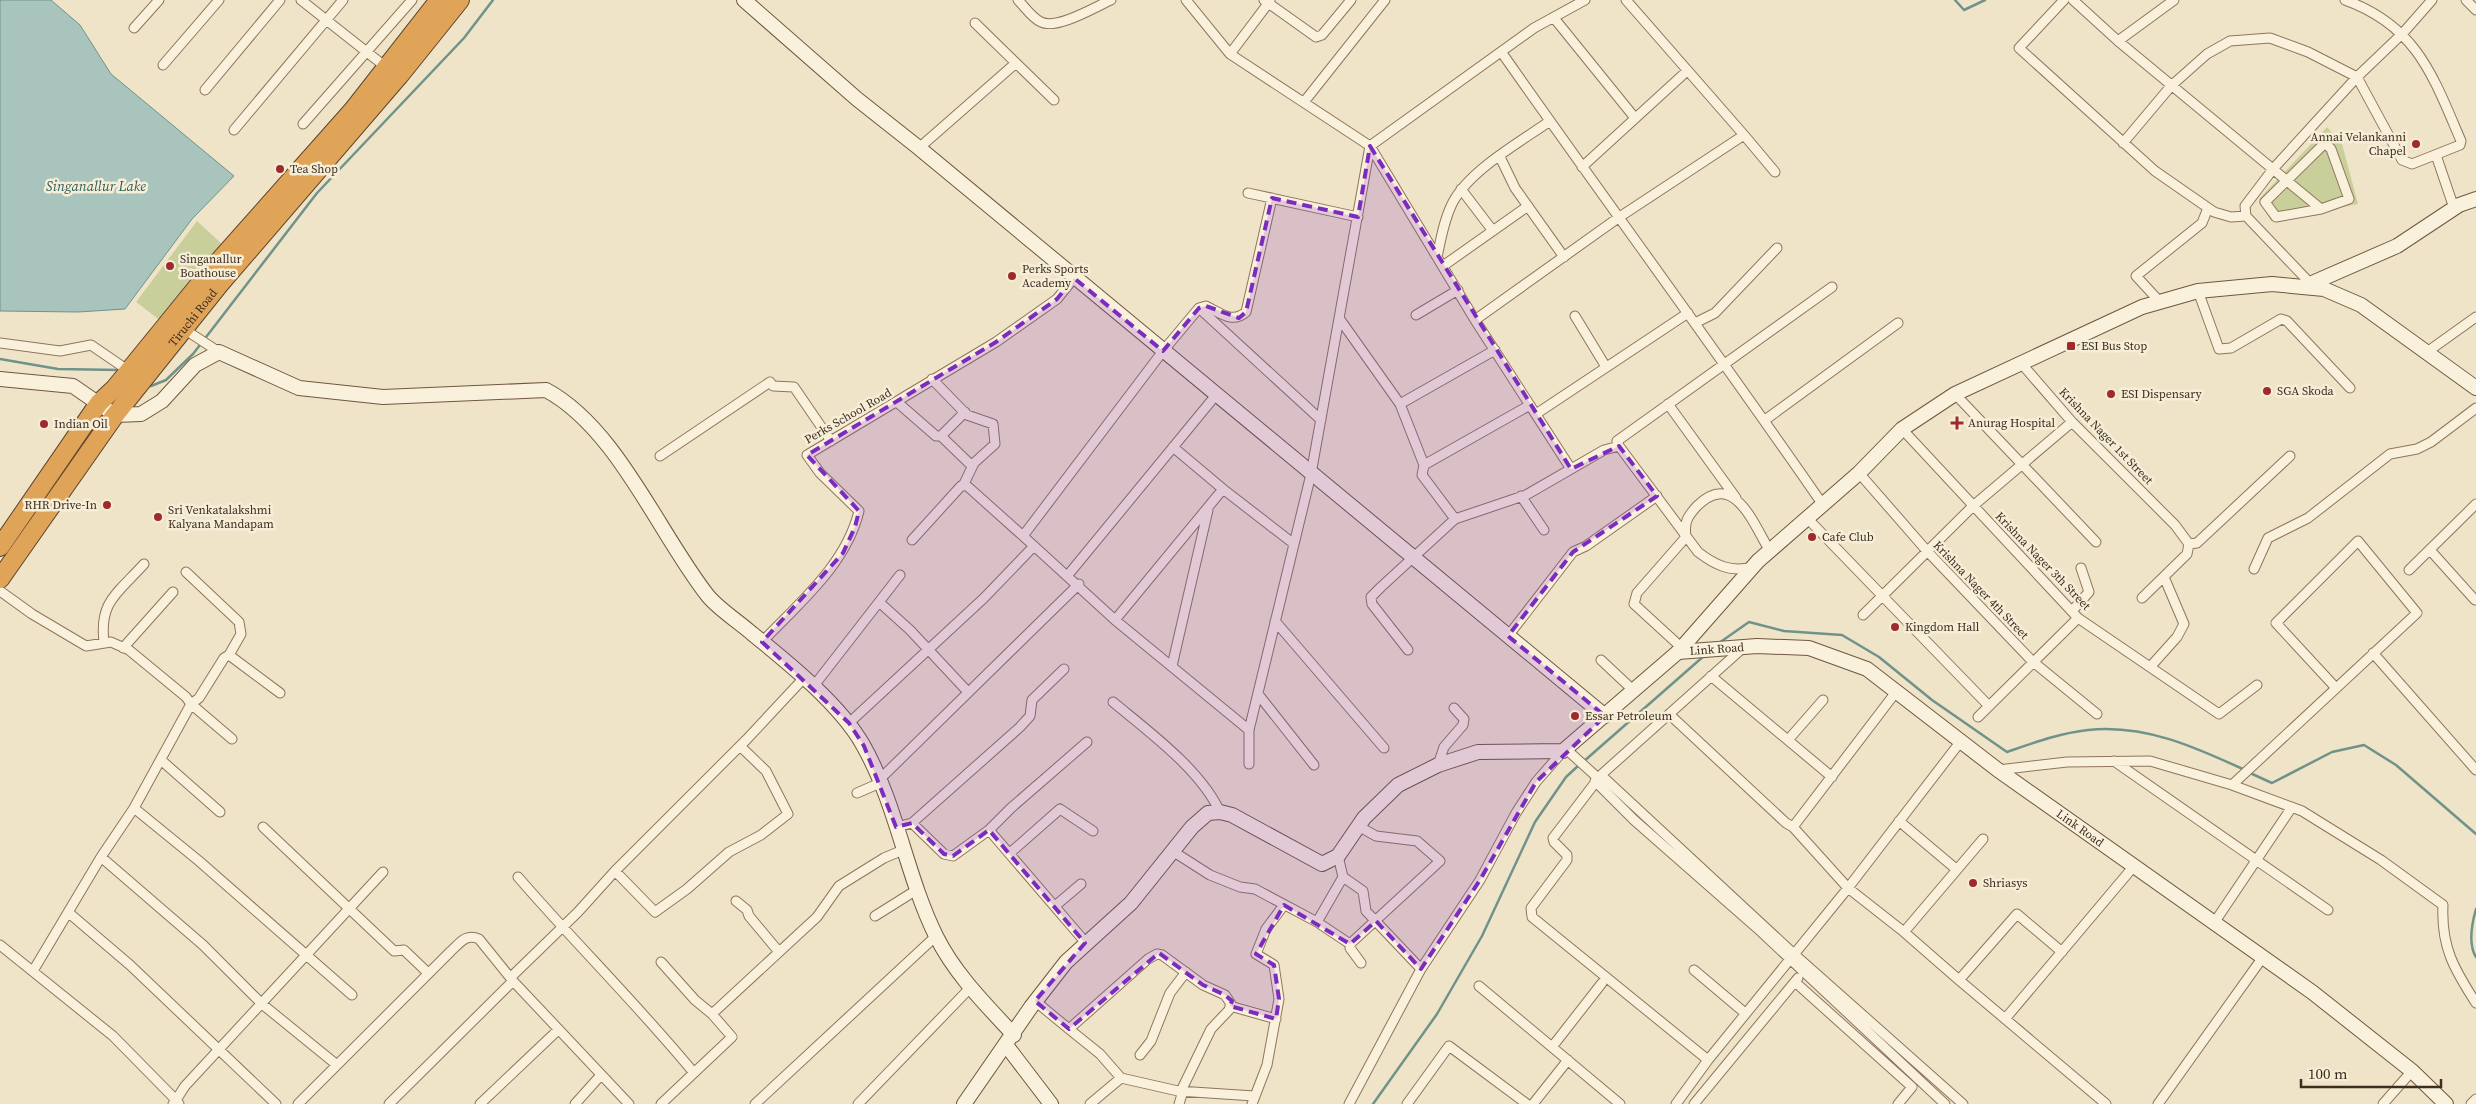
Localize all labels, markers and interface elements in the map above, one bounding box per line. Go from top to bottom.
place label: Annai Velankanni Chapel [2311,129,2406,159]
marker: Annai Velankanni Chapel [2410,138,2422,150]
place label: Tea Shop [290,161,338,177]
marker: Tea Shop [274,163,286,175]
water label: Singanallur Lake [46,176,146,196]
place label: Singanallur Boathouse [180,251,242,281]
marker: Singanallur Boathouse [164,260,176,272]
place label: Perks Sports Academy [1022,261,1088,291]
marker: Perks Sports Academy [1006,270,1018,282]
street label: Tiruchi Road [165,285,221,350]
place label: ESI Bus Stop [2081,338,2147,354]
marker: ESI Bus Stop [2065,340,2077,352]
place label: SGA Skoda [2277,383,2335,399]
street label: Perks School Road [802,384,895,447]
street label: Krishna Nager 1st Street [2056,384,2157,488]
marker: SGA Skoda [2261,385,2273,397]
place label: ESI Dispensary [2121,386,2203,402]
marker: ESI Dispensary [2105,388,2117,400]
place label: Anurag Hospital [1968,415,2056,431]
place label: Indian Oil [54,416,108,432]
marker: Anurag Hospital [1950,416,1964,430]
marker: Indian Oil [38,418,50,430]
place label: RHR Drive-In [25,497,97,513]
marker: RHR Drive-In [101,499,113,511]
place label: Sri Venkatalakshmi Kalyana Mandapam [168,502,274,532]
street label: Krishna Nager 3th Street [1992,508,2094,614]
marker: Sri Venkatalakshmi Kalyana Mandapam [152,511,164,523]
place label: Cafe Club [1822,529,1874,545]
marker: Cafe Club [1806,531,1818,543]
street label: Krishna Nager 4th Street [1930,537,2032,643]
place label: Kingdom Hall [1905,619,1980,635]
marker: Kingdom Hall [1889,621,1901,633]
street label: Link Road [1689,639,1745,659]
place label: Essar Petroleum [1585,708,1673,724]
marker: Essar Petroleum [1569,710,1581,722]
street label: Link Road [2053,806,2107,850]
place label: Shriasys [1983,875,2027,891]
marker: Shriasys [1967,877,1979,889]
scale bar [2301,1056,2441,1088]
text: 100 m [2308,1063,2348,1084]

